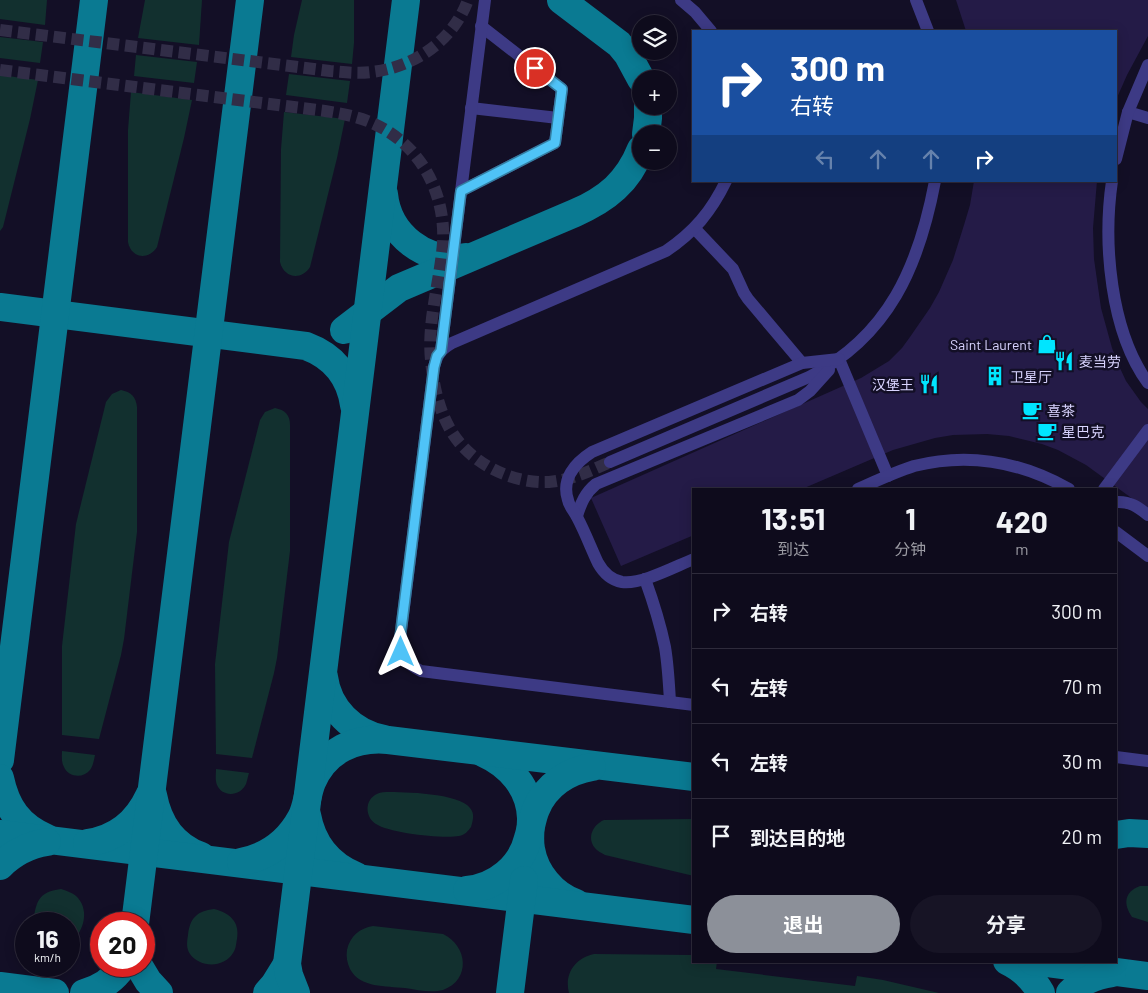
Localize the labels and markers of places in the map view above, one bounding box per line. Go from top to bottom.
pin [514,47,556,89]
shop icon: Saint Laurent [1036,333,1058,355]
place label: Saint Laurent [950,336,1032,353]
restaurant icon: 麦当劳 [1053,350,1075,372]
place label: 麦当劳 [1079,353,1121,370]
building icon: 卫星厅 [984,365,1006,387]
place label: 卫星厅 [1010,368,1052,385]
restaurant icon: 汉堡王 [918,373,940,395]
place label: 汉堡王 [872,376,914,393]
cafe icon: 喜茶 [1021,399,1043,421]
place label: 喜茶 [1047,402,1075,419]
cafe icon: 星巴克 [1036,420,1058,442]
place label: 星巴克 [1062,423,1104,440]

